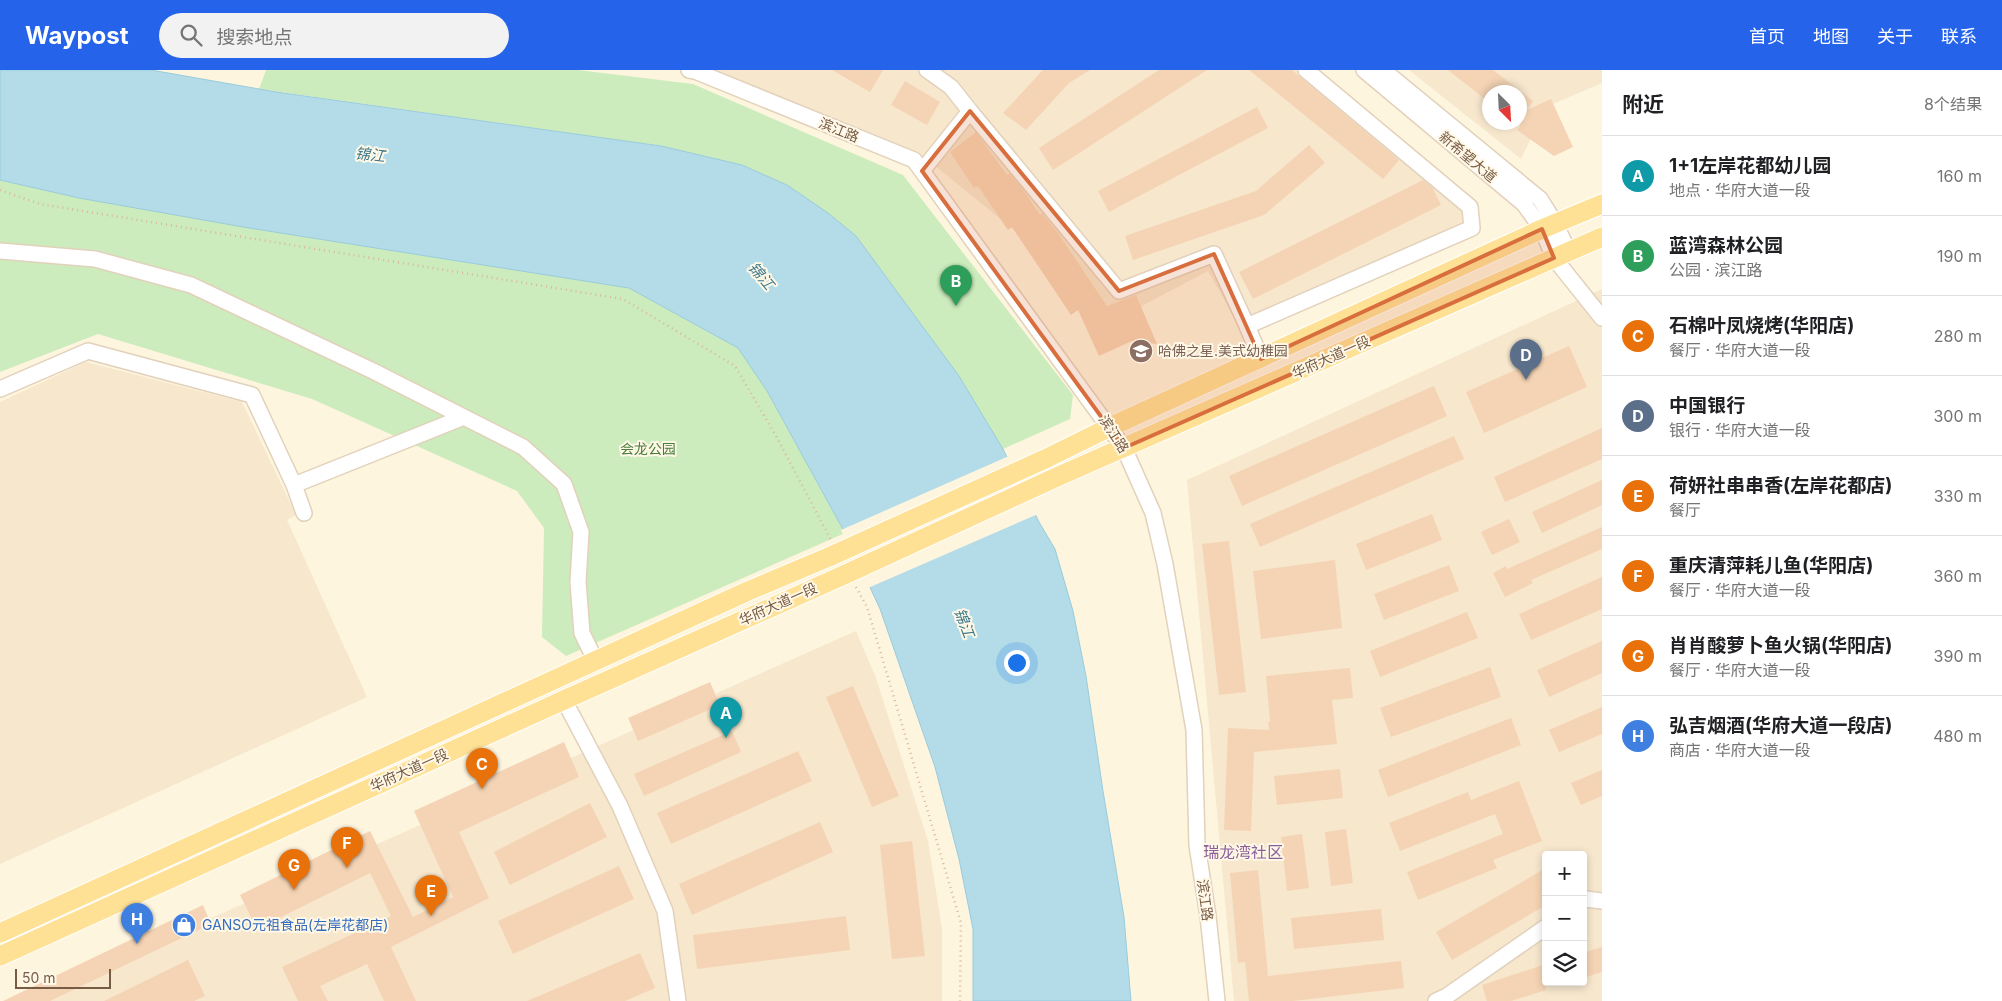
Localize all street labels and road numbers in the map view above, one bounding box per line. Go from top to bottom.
street label: 滨江路 [817,114,862,145]
street label: 新希望大道 [1436,128,1501,186]
street label: 华府大道一段 [1289,332,1373,381]
street label: 滨江路 [1096,411,1133,456]
street label: 华府大道一段 [736,579,820,628]
street label: 华府大道一段 [367,745,451,794]
street label: 滨江路 [1194,878,1217,922]

